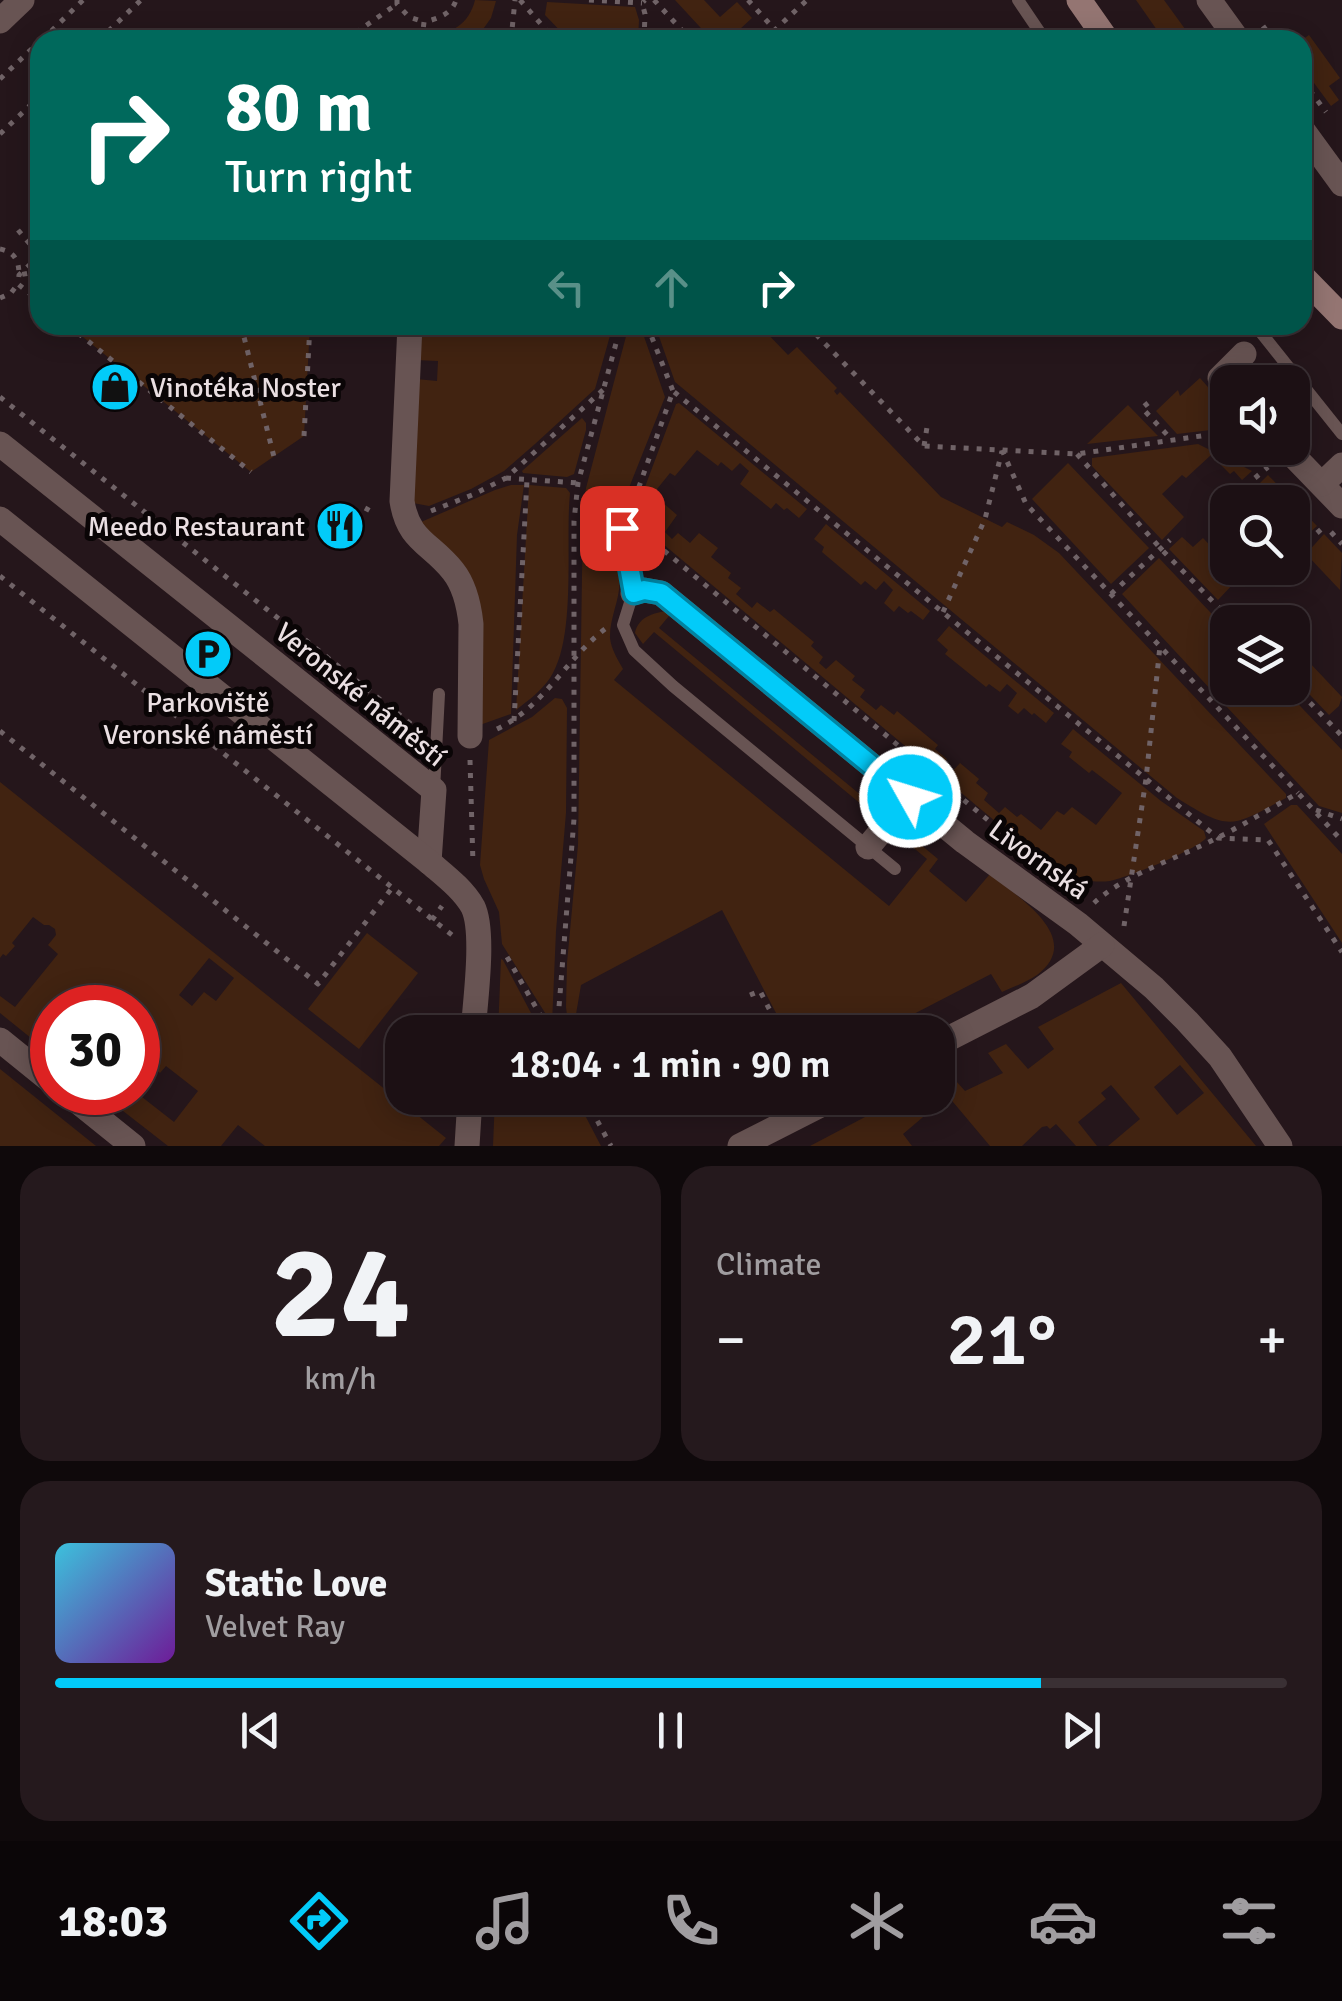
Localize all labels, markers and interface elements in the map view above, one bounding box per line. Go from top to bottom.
text: 80 m [225,64,373,150]
icon: right [60,70,190,200]
text: Turn right [225,150,413,205]
icon: left [539,260,594,315]
icon: ahead [644,260,699,315]
icon: right [749,260,804,315]
shop icon: Vinotéka Noster [89,361,141,413]
map controls [1210,365,1310,705]
button: sound [1210,365,1310,465]
place label: Vinotéka Noster [150,371,342,405]
button: search [1210,485,1310,585]
pin [580,486,665,571]
restaurant icon: Meedo Restaurant [314,500,366,552]
icon: arrive [595,501,650,556]
place label: Meedo Restaurant [87,510,305,544]
button: layers [1210,605,1310,705]
street label: Veronské náměstí [268,616,453,774]
parking icon: Parkoviště Veronské náměstí [182,628,234,680]
place label: Parkoviště Veronské náměstí [103,686,313,752]
position arrow [858,745,962,849]
street label: Livornská [982,812,1095,907]
speed limit sign: 30 [30,985,160,1115]
text: 18:04 · 1 min · 90 m [509,1041,831,1088]
text: 24 [270,1214,411,1374]
text: Climate [716,1245,822,1284]
text: 21° [947,1293,1056,1386]
text: − [716,1306,746,1374]
text: + [1257,1306,1287,1374]
text: km/h [304,1359,377,1398]
text: Static Love [205,1560,387,1607]
text: Velvet Ray [205,1607,345,1646]
icon: previous [233,1703,288,1758]
icon: pause [643,1703,698,1758]
icon: next [1054,1703,1109,1758]
icon: directions [284,1886,354,1956]
icon: music [470,1886,540,1956]
icon: phone [656,1886,726,1956]
icon: climate [842,1886,912,1956]
icon: car [1028,1886,1098,1956]
icon: filters [1214,1886,1284,1956]
text: 18:03 [58,1894,168,1949]

